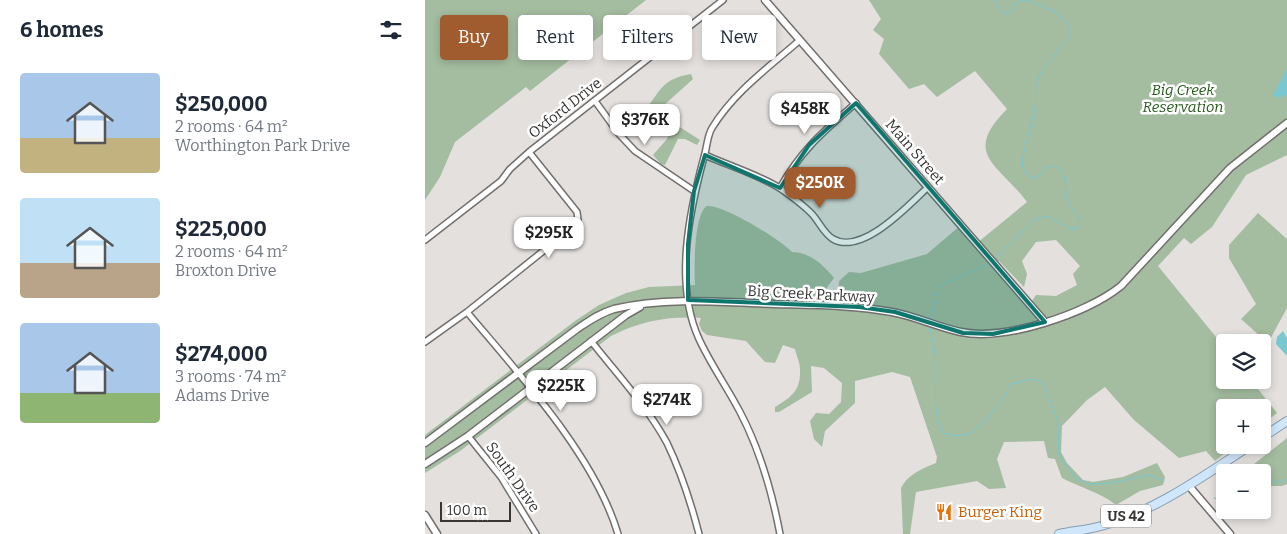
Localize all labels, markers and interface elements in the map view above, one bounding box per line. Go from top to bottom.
chip: Buy [440,15,508,60]
chip: Rent [518,15,593,60]
chip: Filters [603,15,692,60]
chip: New [702,15,776,60]
icon: filters [377,16,405,44]
text: 6 homes [20,17,104,43]
street label: Oxford Drive [525,74,605,142]
park label: Big Creek Reservation [1143,81,1223,116]
text: $250,000 [175,91,268,117]
pin: $458K [770,92,840,135]
icon: home [60,93,120,153]
text: $458K [781,99,829,118]
pin: $376K [610,104,680,146]
text: $376K [621,110,669,129]
street label: Main Street [882,116,949,189]
text: 2 rooms · 64 m² [175,117,288,136]
text: Worthington Park Drive [175,136,350,155]
pin: $250K [785,166,855,209]
text: $250K [795,173,845,192]
text: $225,000 [175,216,267,242]
pin: $295K [514,216,584,259]
icon: home [60,218,120,278]
text: $295K [525,223,573,242]
text: 2 rooms · 64 m² [175,242,288,261]
text: Broxton Drive [175,261,276,280]
street label: Big Creek Parkway [747,282,875,306]
map controls [1216,334,1271,519]
button: layers [1216,334,1271,389]
text: $274,000 [175,341,268,367]
icon: home [60,343,120,403]
text: 3 rooms · 74 m² [175,367,286,386]
pin: $225K [526,370,596,412]
text: $225K [537,376,585,395]
pin: $274K [632,384,702,426]
text: Adams Drive [175,386,270,405]
text: $274K [643,390,691,409]
button: + [1216,399,1271,454]
street label: South Drive [482,439,544,515]
button: − [1216,464,1271,519]
scale bar [440,499,511,522]
text: 100 m [447,502,487,519]
restaurant icon: Burger King [934,502,954,522]
place label: Burger King [958,503,1042,521]
road number: US 42 [1101,504,1151,528]

